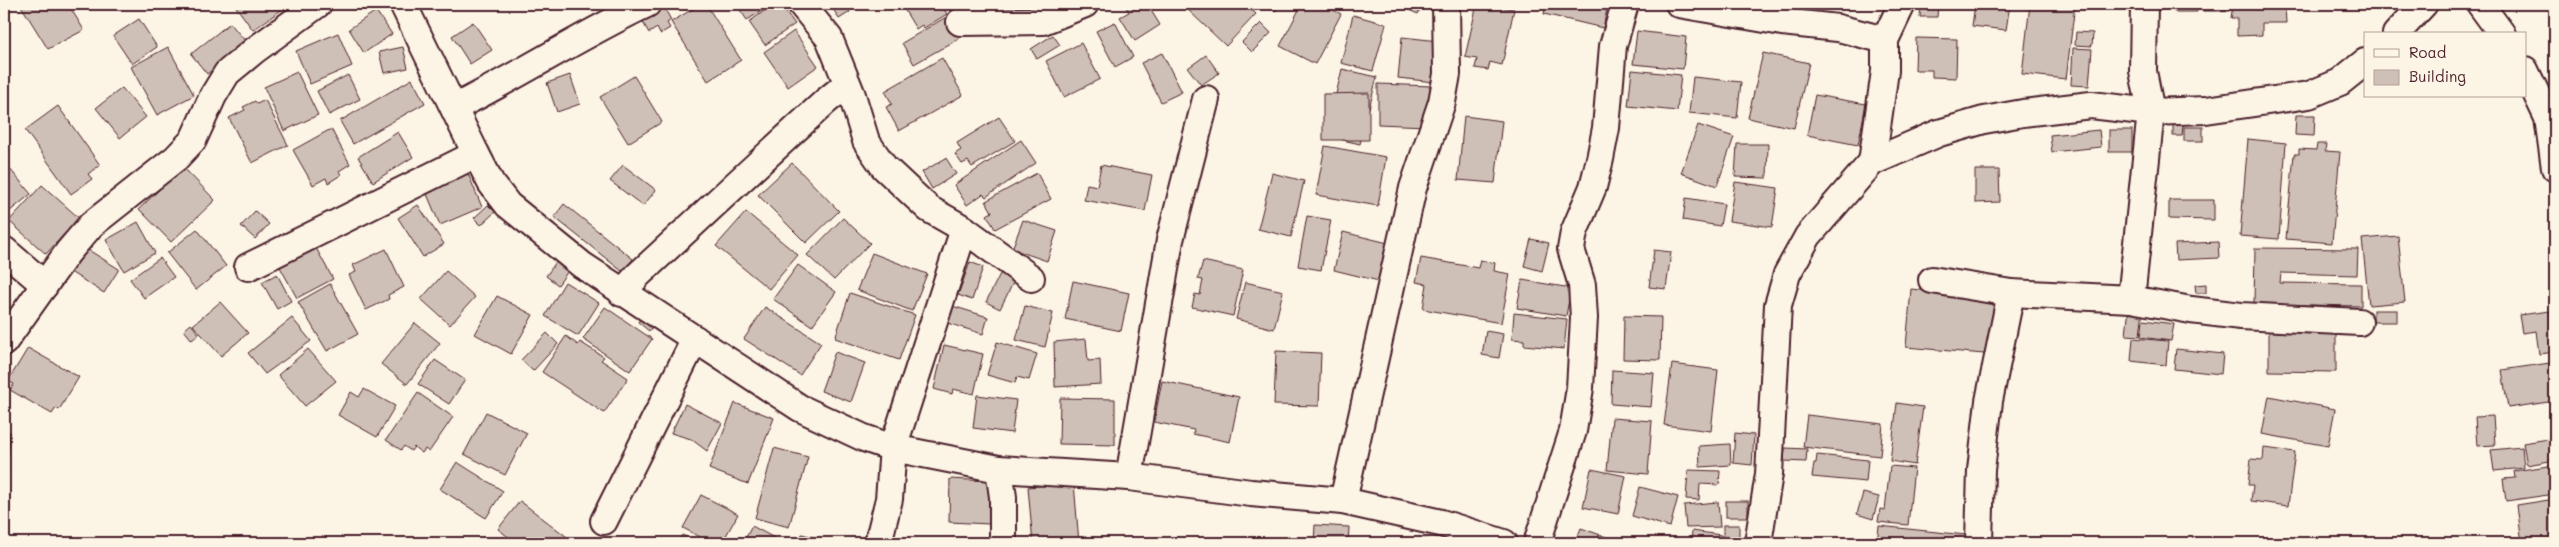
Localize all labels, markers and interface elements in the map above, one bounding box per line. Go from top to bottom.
legend [2364,32,2526,98]
text: Road [2409,42,2446,62]
text: Building [2409,66,2466,86]

